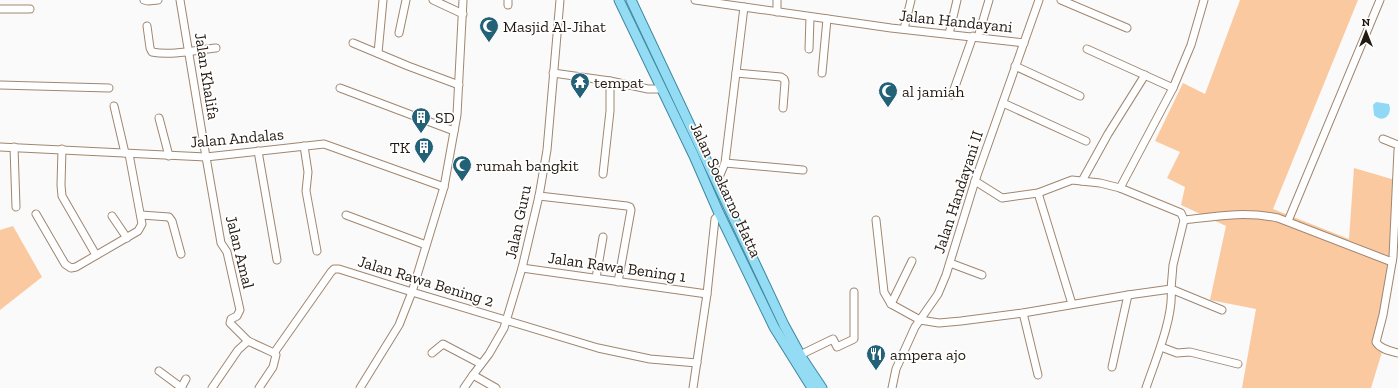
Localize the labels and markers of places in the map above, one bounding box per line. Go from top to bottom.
mosque icon: Masjid Al-Jihat [478,15,500,43]
place label: Masjid Al-Jihat [503,17,606,36]
temple icon: tempat [569,71,591,99]
place label: tempat [594,73,644,92]
mosque icon: al jamiah [877,80,899,108]
place label: al jamiah [902,82,964,101]
building icon: SD [410,106,432,134]
place label: SD [435,108,455,127]
building icon: TK [413,136,435,164]
place label: TK [390,138,411,157]
mosque icon: rumah bangkit [451,154,473,182]
place label: rumah bangkit [476,156,579,175]
restaurant icon: ampera ajo [865,343,887,371]
place label: ampera ajo [890,345,966,364]

